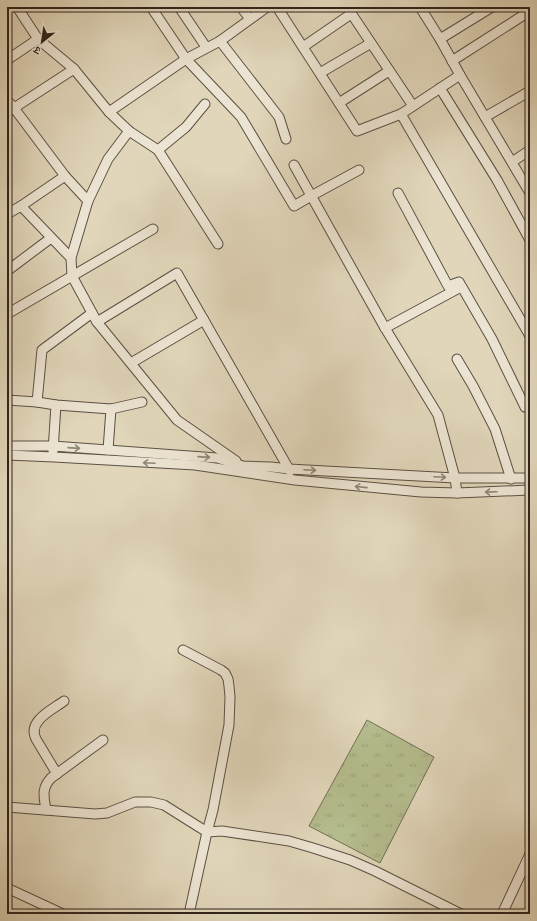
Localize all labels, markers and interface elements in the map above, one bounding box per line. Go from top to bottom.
north arrow [22,22,62,62]
text: उ [30,41,45,59]
one-way arrow [67,444,80,451]
one-way arrow [197,453,210,460]
one-way arrow [143,459,156,466]
one-way arrow [303,466,316,473]
one-way arrow [433,474,446,481]
one-way arrow [355,483,368,490]
one-way arrow [485,488,498,495]

